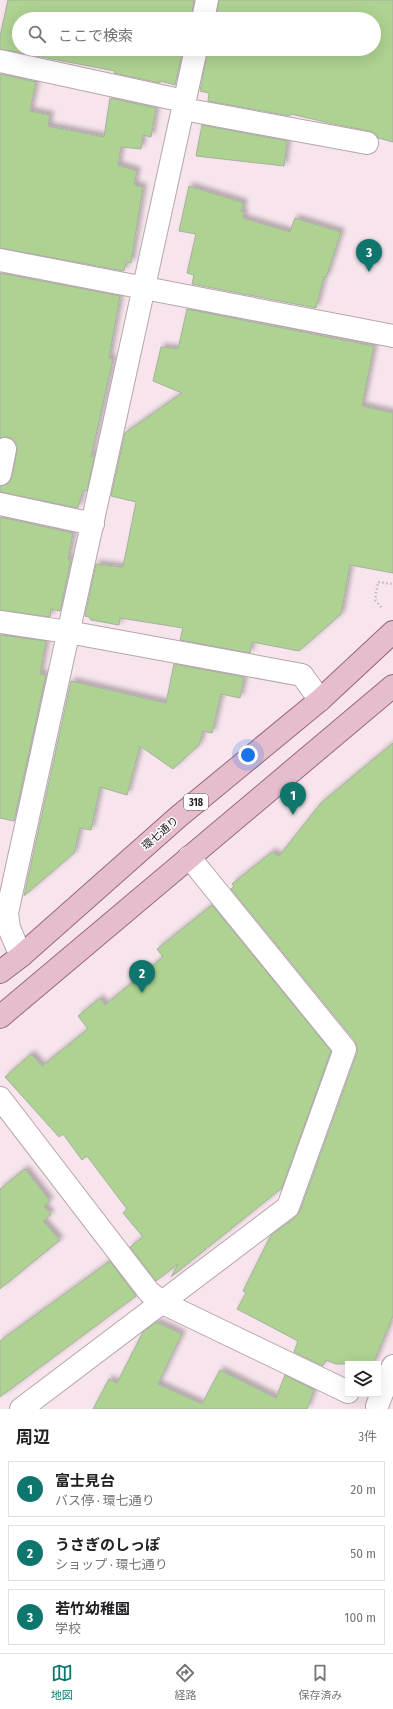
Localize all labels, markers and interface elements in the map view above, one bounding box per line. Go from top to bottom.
search box [12,12,381,56]
icon: search [26,23,48,45]
text: ここで検索 [58,27,133,45]
pin: 3 [356,239,382,272]
your location [238,745,258,765]
pin: 1 [280,782,306,815]
road number: 318 [184,794,208,810]
street label: 環七通り [139,814,181,853]
pin: 2 [129,960,155,993]
map controls [345,1361,381,1397]
button: layers [345,1361,381,1397]
text: 周辺 [16,1427,50,1448]
text: 3件 [358,1429,377,1444]
text: 富士見台 [55,1472,115,1490]
text: 1 [27,1482,33,1497]
text: 20 m [350,1482,376,1497]
text: バス停 · 環七通り [55,1493,155,1508]
text: うさぎのしっぽ [55,1536,160,1554]
text: 2 [27,1546,33,1561]
text: 50 m [350,1546,376,1561]
text: ショップ · 環七通り [55,1557,168,1572]
text: 若竹幼稚園 [55,1600,130,1618]
text: 3 [27,1610,33,1625]
text: 100 m [344,1610,376,1625]
text: 学校 [55,1621,81,1636]
tab: 地図 [51,1662,73,1702]
tab: 経路 [174,1662,196,1702]
tab: 保存済み [298,1662,342,1702]

